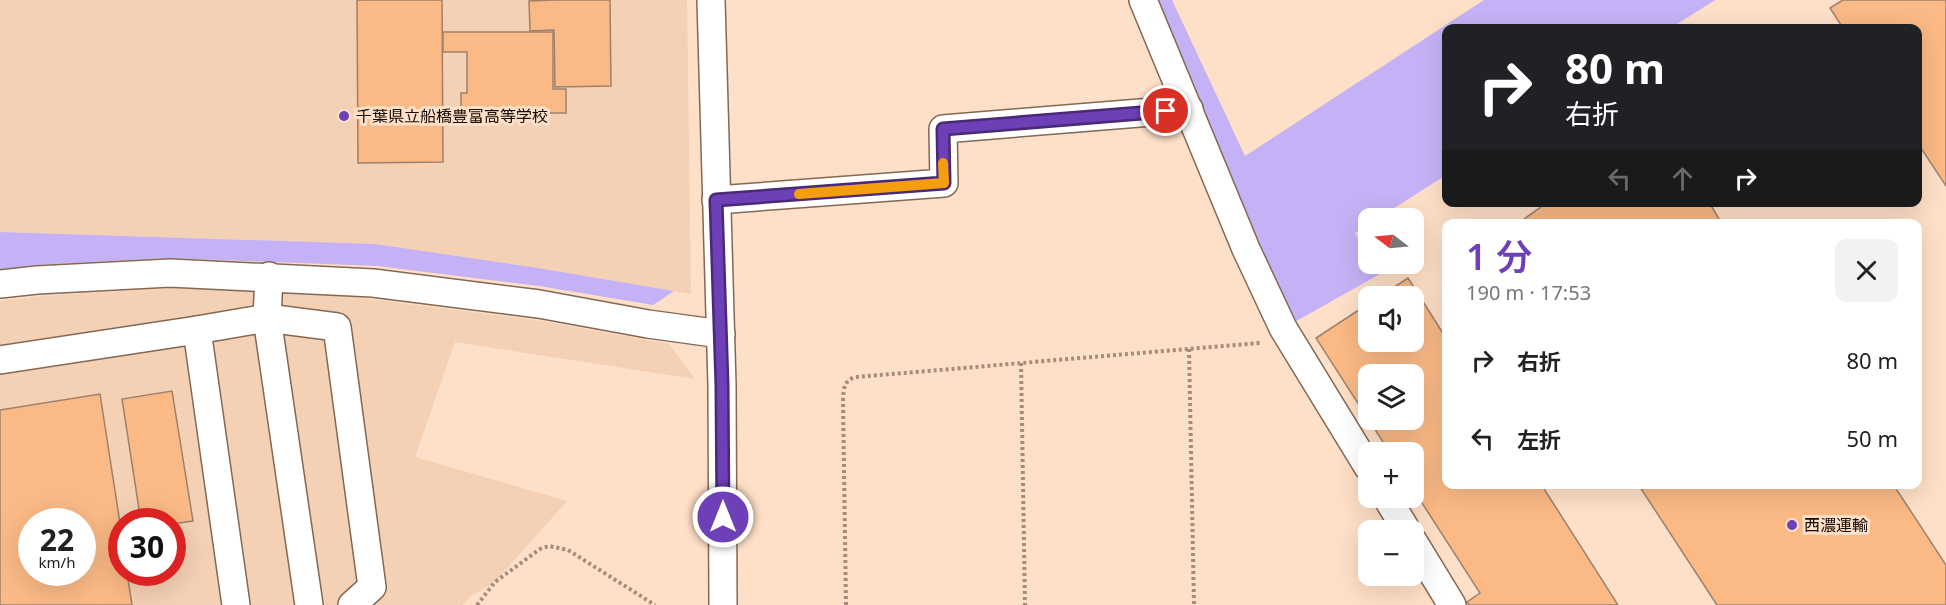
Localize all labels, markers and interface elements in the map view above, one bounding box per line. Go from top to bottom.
text: 80 m [1565,39,1665,96]
icon: right [1466,48,1544,126]
pin [1140,85,1191,136]
icon: arrive [1149,94,1182,127]
text: 右折 [1565,95,1619,132]
place label: 千葉県立船橋豊富高等学校 [356,105,548,127]
marker: 千葉県立船橋豊富高等学校 [337,109,351,123]
icon: left [1603,162,1636,195]
icon: ahead [1666,162,1699,195]
icon: right [1729,162,1762,195]
north arrow [1358,208,1424,274]
map controls [1358,208,1424,586]
text: 1 分 [1466,232,1532,281]
button: close [1835,239,1898,302]
text: 190 m · 17:53 [1466,279,1591,306]
button: sound [1358,286,1424,352]
icon: right [1466,344,1499,377]
text: 80 m [1847,345,1898,375]
text: 右折 [1517,346,1561,376]
button: layers [1358,364,1424,430]
icon: left [1466,422,1499,455]
text: 50 m [1847,423,1898,453]
text: 左折 [1517,424,1561,454]
button: + [1358,442,1424,508]
position arrow [691,485,755,549]
speed limit sign: 30 [108,508,186,586]
place label: 西濃運輸 [1804,514,1868,536]
marker: 西濃運輸 [1785,518,1799,532]
text: 22 [40,519,74,560]
button: − [1358,520,1424,586]
text: km/h [39,552,75,572]

